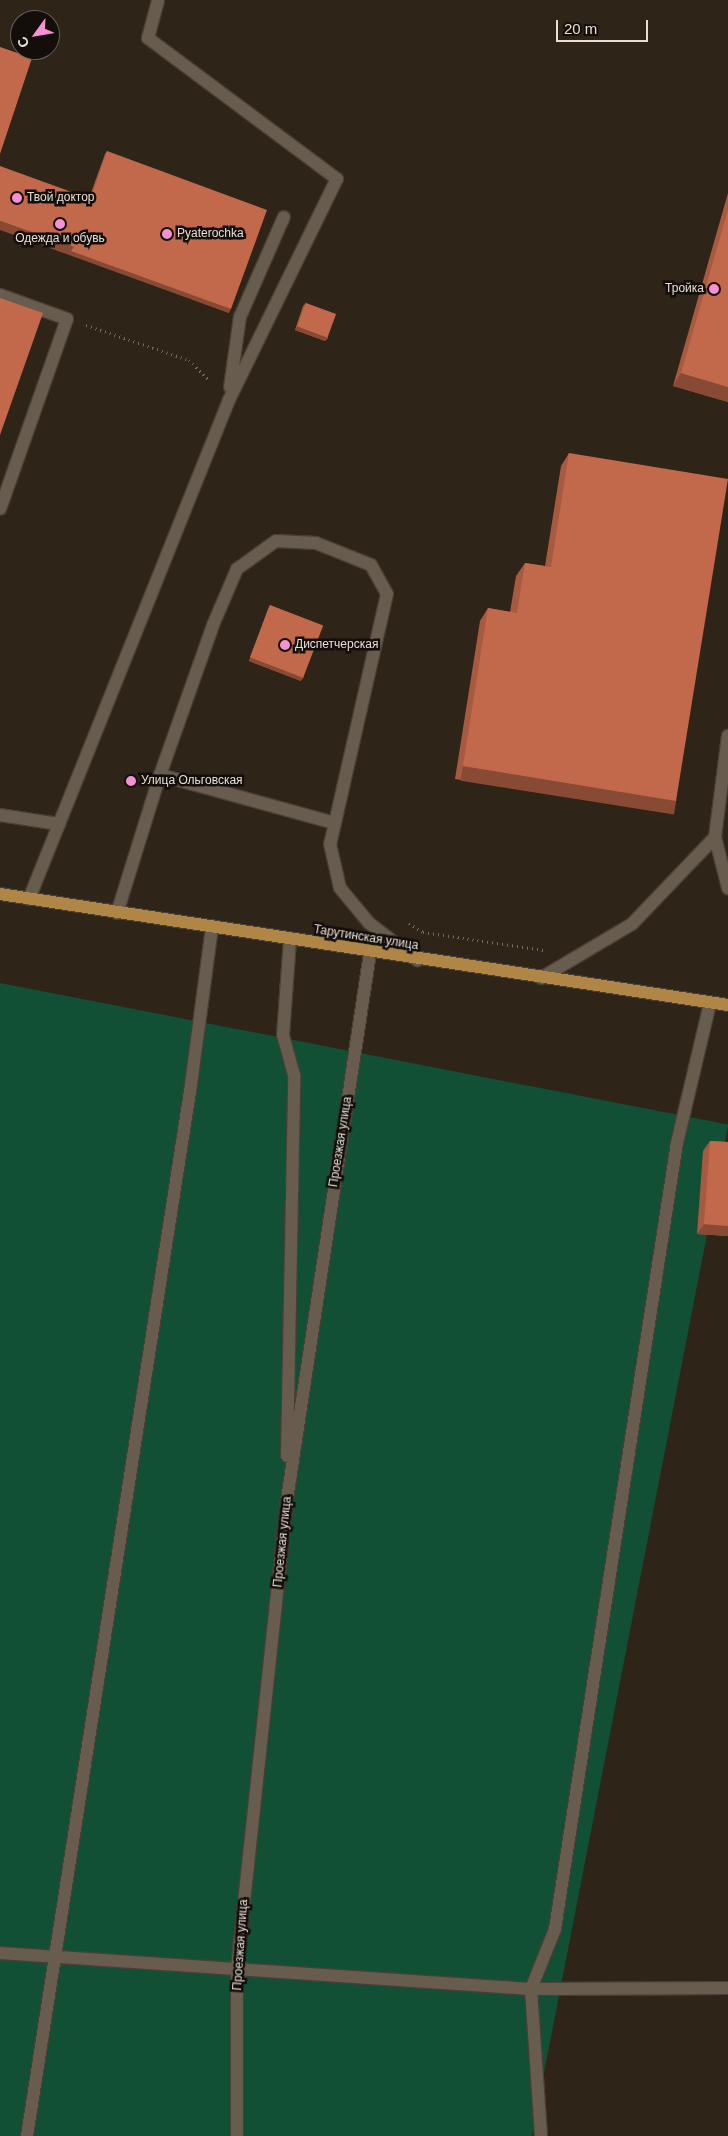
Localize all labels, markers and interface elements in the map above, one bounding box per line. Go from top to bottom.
north arrow [10,10,60,60]
scale bar [558,10,650,42]
text: 20 m [564,20,597,37]
text: С [14,34,33,51]
place label: Твой доктор [27,191,95,205]
marker: Твой доктор [11,192,23,204]
marker: Одежда и обувь [54,218,66,230]
place label: Pyaterochka [177,227,244,241]
marker: Pyaterochka [161,228,173,240]
place label: Одежда и обувь [15,232,105,246]
place label: Тройка [665,282,704,296]
marker: Тройка [708,283,720,295]
place label: Диспетчерская [295,638,378,652]
marker: Диспетчерская [279,639,291,651]
place label: Улица Ольговская [141,774,243,788]
marker: Улица Ольговская [125,775,137,787]
street label: Тарутинская улица [313,923,419,953]
street label: Проезжая улица [327,1096,355,1188]
street label: Проезжая улица [271,1496,295,1588]
street label: Проезжая улица [231,1899,251,1991]

